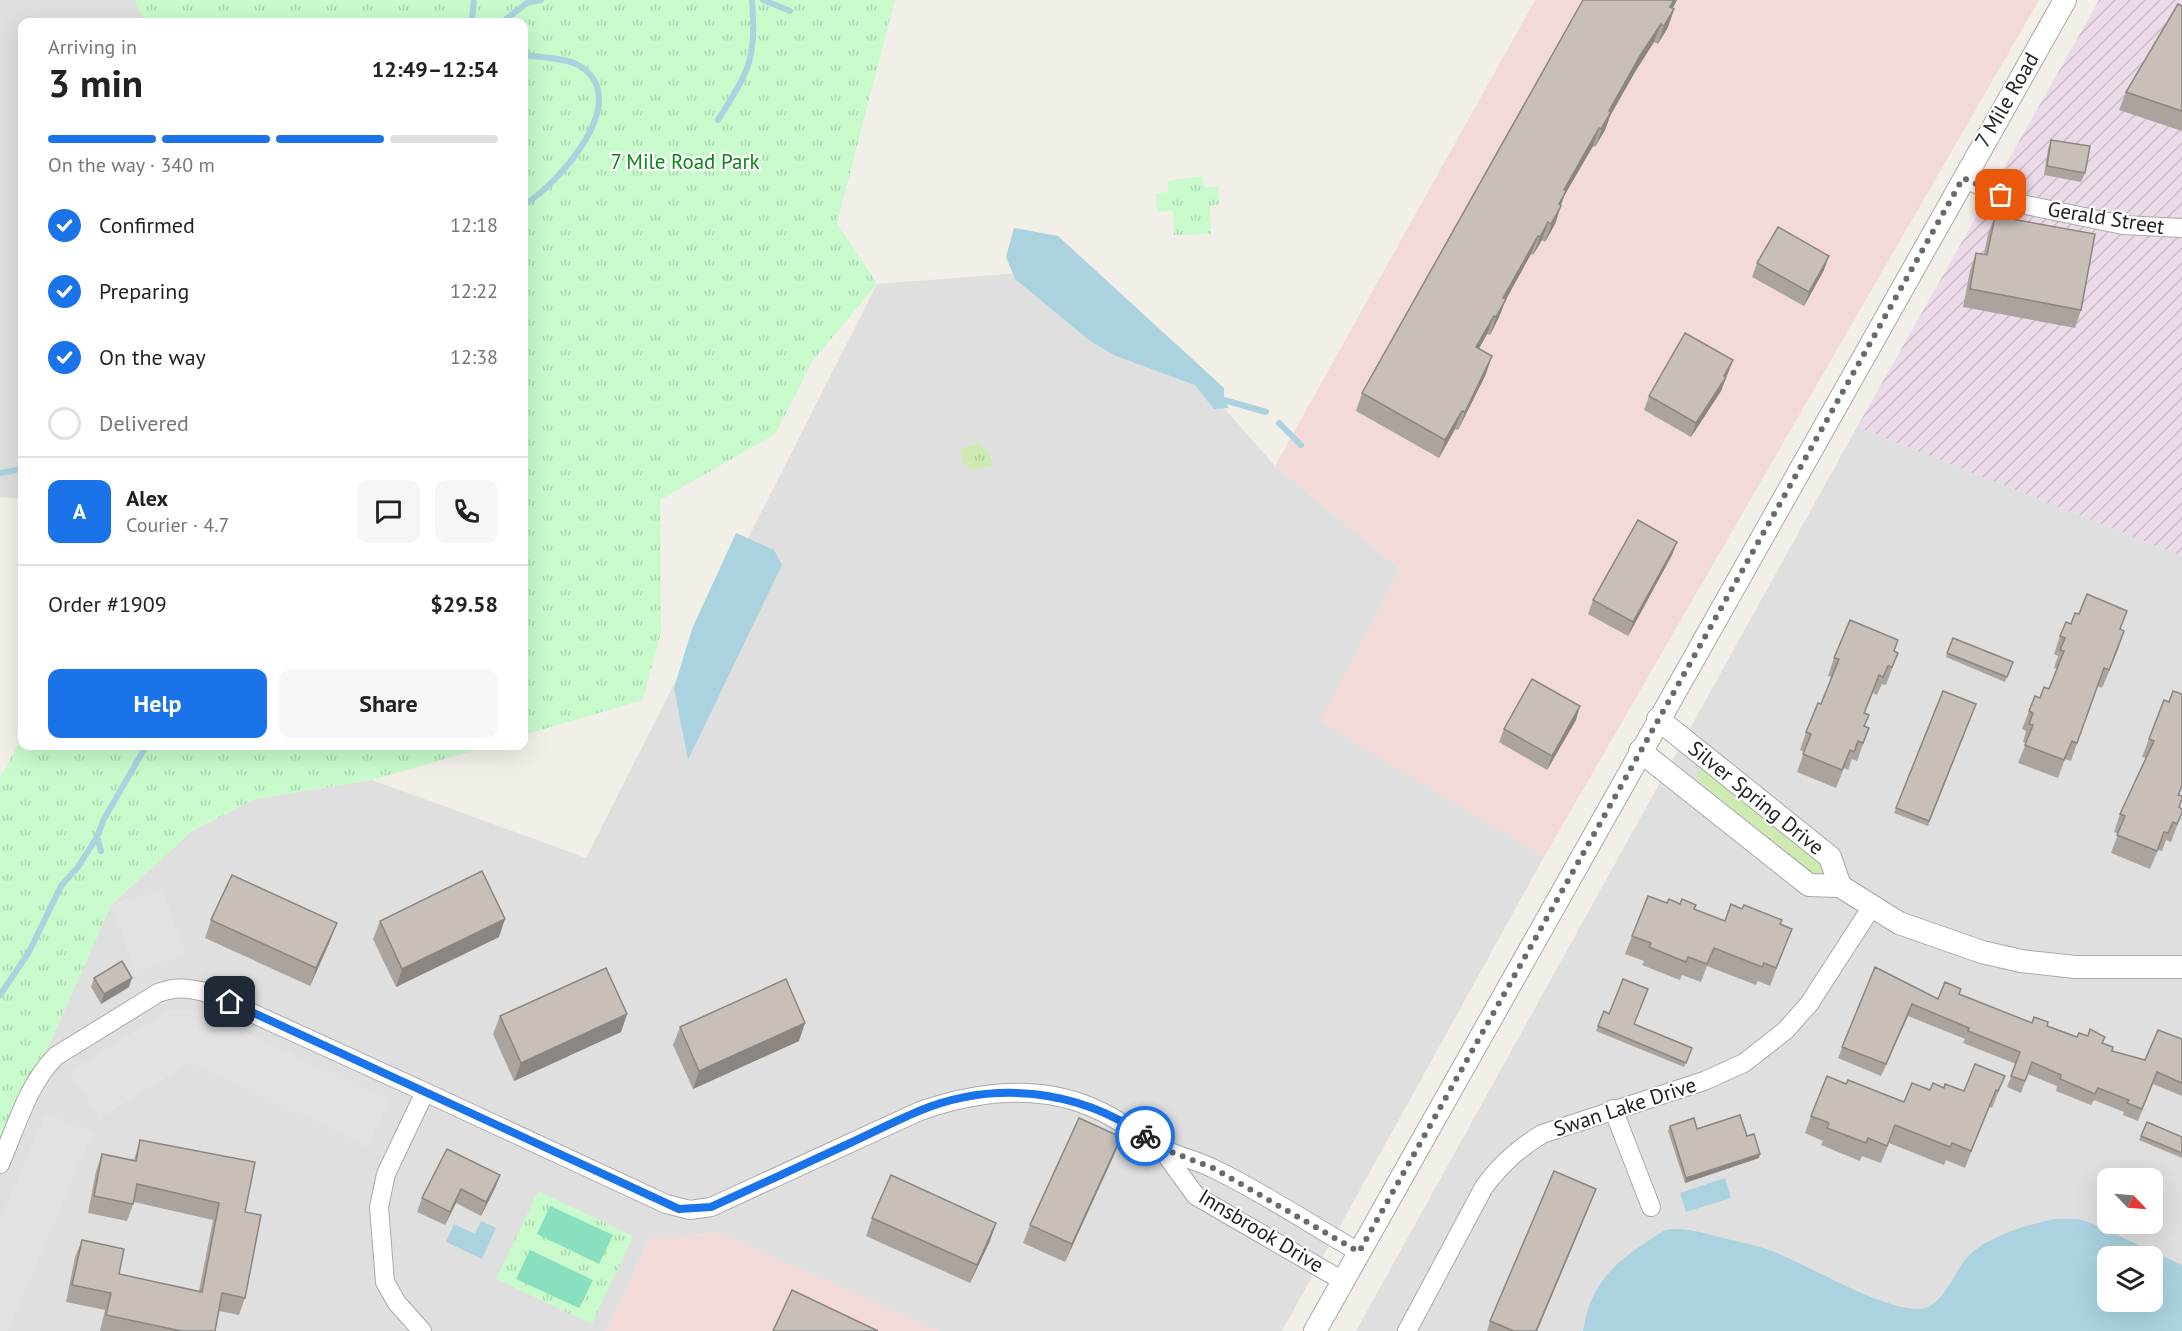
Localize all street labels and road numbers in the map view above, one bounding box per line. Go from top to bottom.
street label: 7 Mile Road [1969,48,2045,152]
street label: Gerald Street [2046,195,2166,240]
street label: Silver Spring Drive [1683,735,1830,861]
street label: Swan Lake Drive [1550,1071,1699,1142]
street label: Innsbrook Drive [1194,1183,1329,1278]

